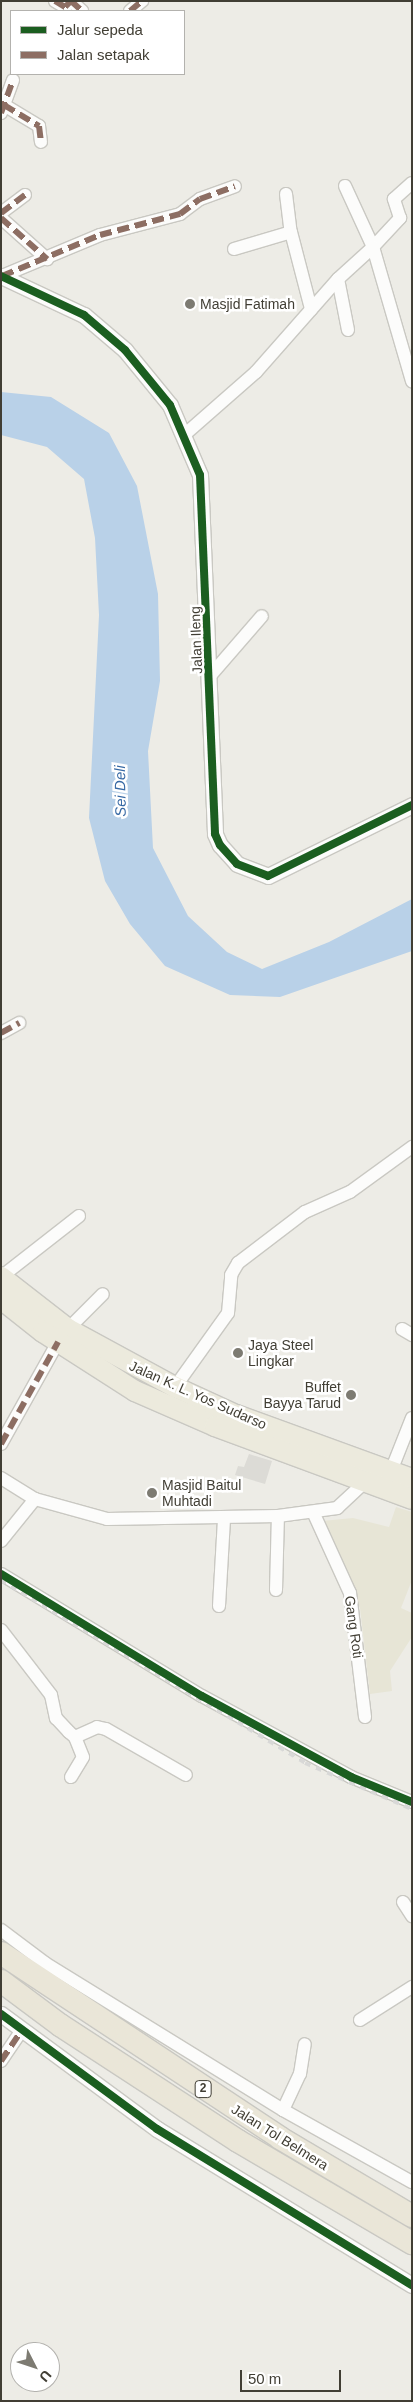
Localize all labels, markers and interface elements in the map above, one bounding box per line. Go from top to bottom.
legend [10,10,185,75]
text: Jalur sepeda [57,21,143,38]
text: Jalan setapak [57,46,150,63]
place label: Masjid Fatimah [200,296,295,312]
marker: Masjid Fatimah [184,298,196,310]
street label: Jalan Ileng [186,606,206,674]
water label: Sei Deli [111,765,129,817]
place label: Jaya Steel Lingkar [248,1337,313,1370]
marker: Jaya Steel Lingkar [232,1347,244,1359]
street label: Jalan K. L. Yos Sudarso [127,1357,269,1433]
place label: Buffet Bayya Tarud [263,1379,341,1411]
marker: Buffet Bayya Tarud [345,1389,357,1401]
place label: Masjid Baitul Muhtadi [162,1477,241,1510]
marker: Masjid Baitul Muhtadi [146,1487,158,1499]
street label: Gang Roti [341,1595,367,1659]
road number: 2 [194,2080,212,2098]
street label: Jalan Tol Belmera [228,2100,332,2174]
north arrow [10,2342,60,2392]
scale bar [243,2360,344,2392]
text: U [36,2367,55,2385]
text: 50 m [248,2370,281,2387]

